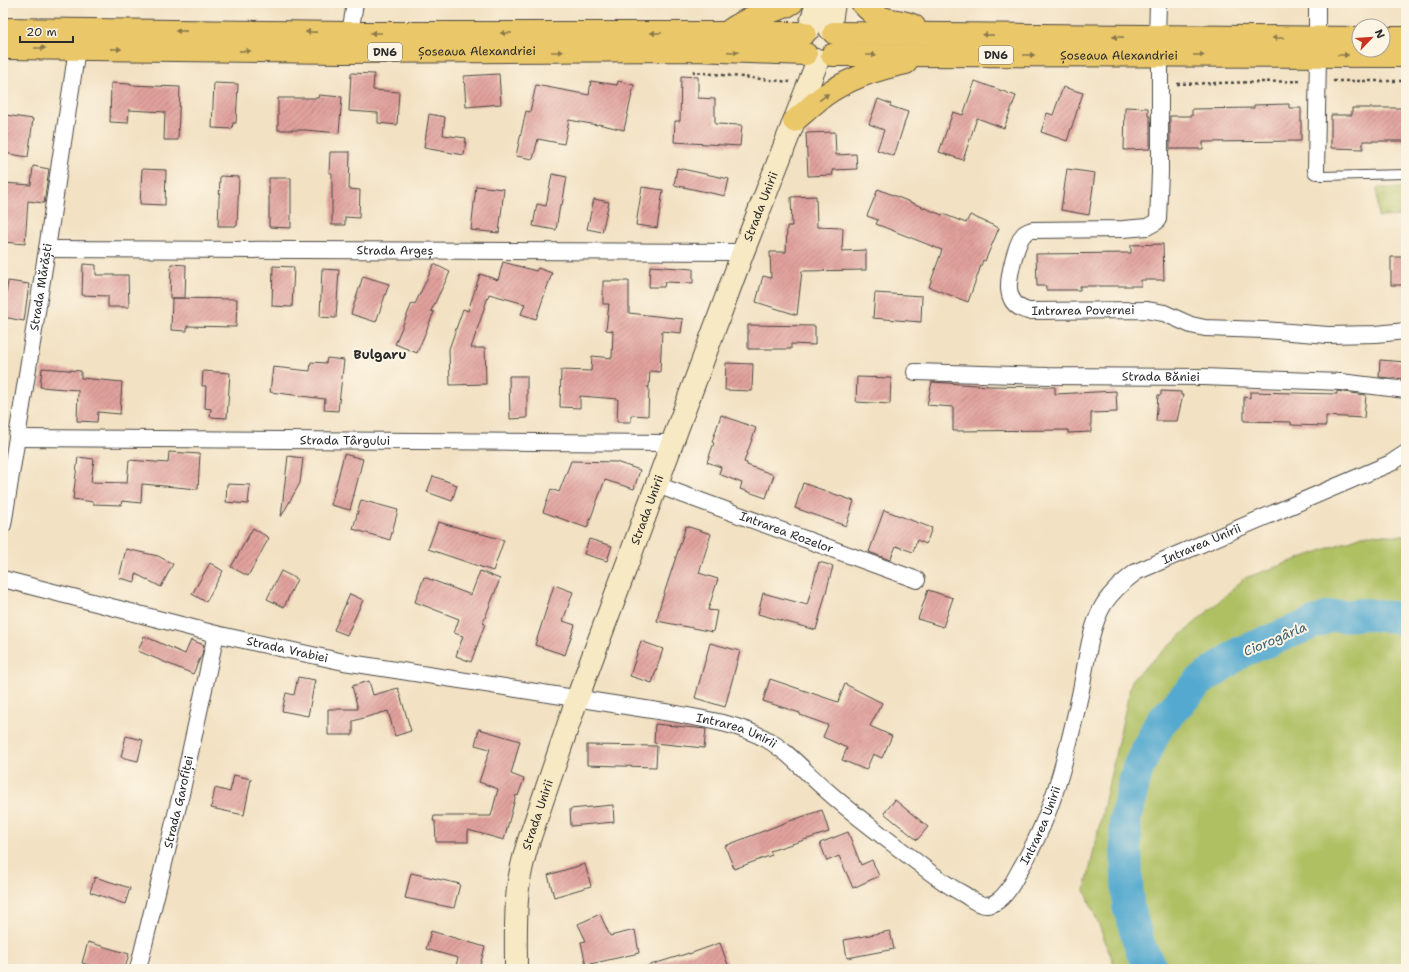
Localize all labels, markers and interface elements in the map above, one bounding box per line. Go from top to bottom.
scale bar [20,18,73,44]
north arrow [1351,18,1391,58]
text: 20 m [26,24,57,40]
text: N [1371,27,1388,41]
one-way arrow [174,28,187,34]
one-way arrow [305,29,317,36]
one-way arrow [369,30,382,36]
one-way arrow [499,30,512,36]
one-way arrow [649,30,662,36]
one-way arrow [981,32,994,38]
one-way arrow [1112,33,1124,40]
one-way arrow [1271,35,1284,41]
road number: DN6 [368,43,402,61]
street label: Șoseaua Alexandriei [418,43,536,60]
one-way arrow [34,45,47,51]
one-way arrow [109,46,122,52]
road number: DN6 [979,46,1013,64]
street label: Șoseaua Alexandriei [1060,47,1178,64]
one-way arrow [239,48,252,54]
one-way arrow [551,49,564,55]
one-way arrow [727,49,740,55]
one-way arrow [865,52,878,58]
one-way arrow [1023,52,1036,58]
one-way arrow [1193,52,1206,58]
one-way arrow [1337,52,1350,58]
one-way arrow [818,93,829,101]
street label: Strada Unirii [740,169,782,244]
street label: Strada Mărăști [26,242,56,332]
street label: Strada Argeș [357,242,433,259]
street label: Intrarea Povernei [1031,302,1135,319]
district label: Bulgaru [354,346,406,363]
street label: Strada Băniei [1122,368,1200,385]
street label: Strada Târgului [300,432,390,449]
street label: Strada Unirii [627,473,668,547]
street label: Intrarea Rozelor [737,508,836,557]
street label: Intrarea Unirii [1160,520,1244,568]
water label: Ciorogârla [1241,618,1309,660]
street label: Strada Vrabiei [245,633,330,666]
street label: Intrarea Unirii [695,710,780,752]
street label: Strada Garofiței [160,754,197,850]
street label: Strada Unirii [518,777,557,852]
street label: Intrarea Unirii [1016,784,1064,868]

